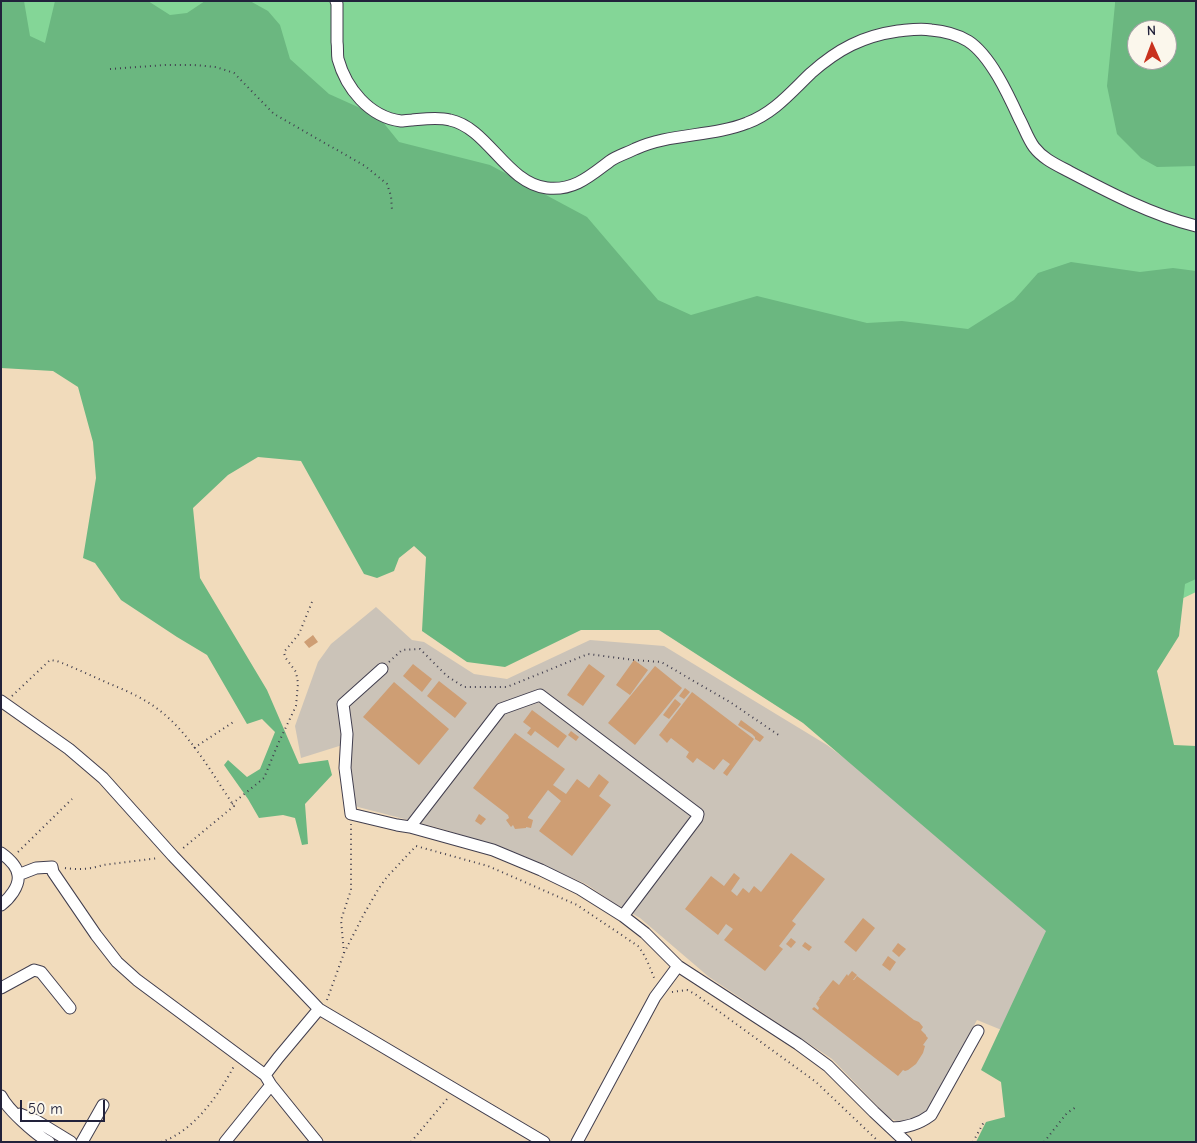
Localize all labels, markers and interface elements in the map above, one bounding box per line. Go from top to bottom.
north arrow [1127,20,1177,70]
text: N [1147,22,1156,39]
scale bar [22,1090,108,1122]
text: 50 m [28,1100,63,1118]

